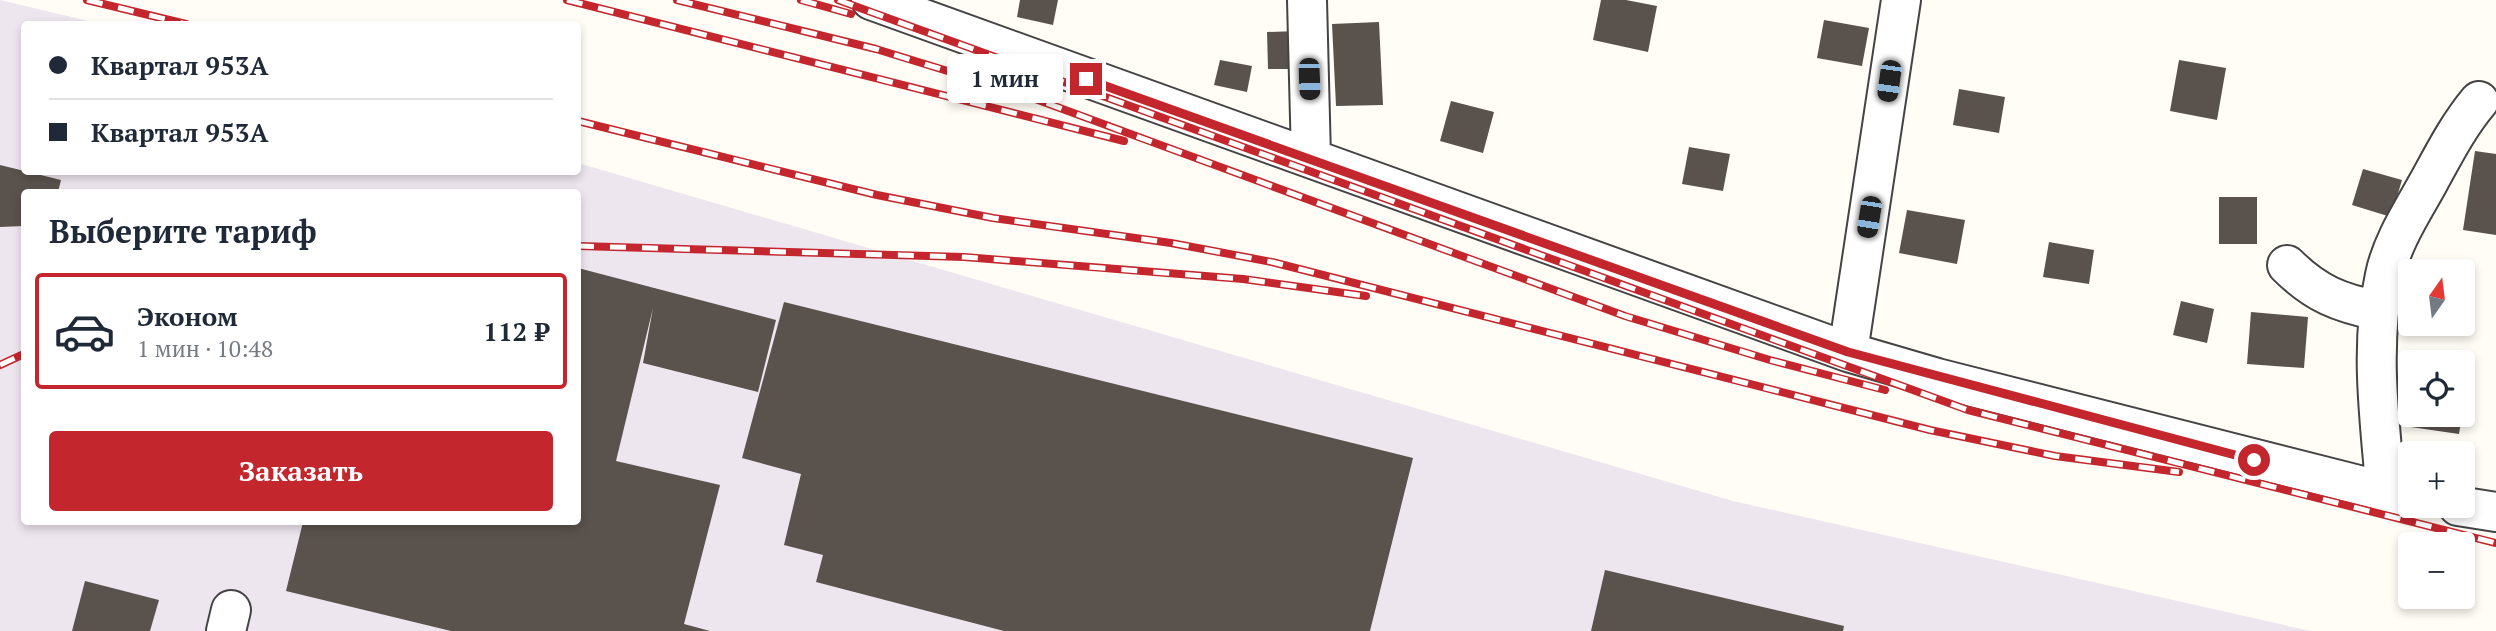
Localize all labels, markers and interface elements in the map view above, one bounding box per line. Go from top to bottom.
text: Квартал 953А [91,48,268,82]
callout: 1 мин [946,55,1062,104]
car [1298,58,1321,100]
car [1876,59,1903,103]
text: 1 мин [971,63,1039,94]
route end [1070,63,1102,95]
text: Квартал 953А [91,115,268,149]
car [1856,195,1883,239]
text: Выберите тариф [49,210,317,252]
north arrow [2398,259,2474,336]
map controls [2398,259,2475,609]
text: Эконом [137,299,238,333]
icon: car [53,300,116,363]
text: 112 ₽ [483,314,549,348]
text: 1 мин · 10:48 [137,333,273,364]
button: locate [2398,350,2475,427]
button: Заказать [49,431,553,511]
button: + [2398,441,2475,518]
route start [2238,444,2270,476]
button: − [2398,532,2475,609]

